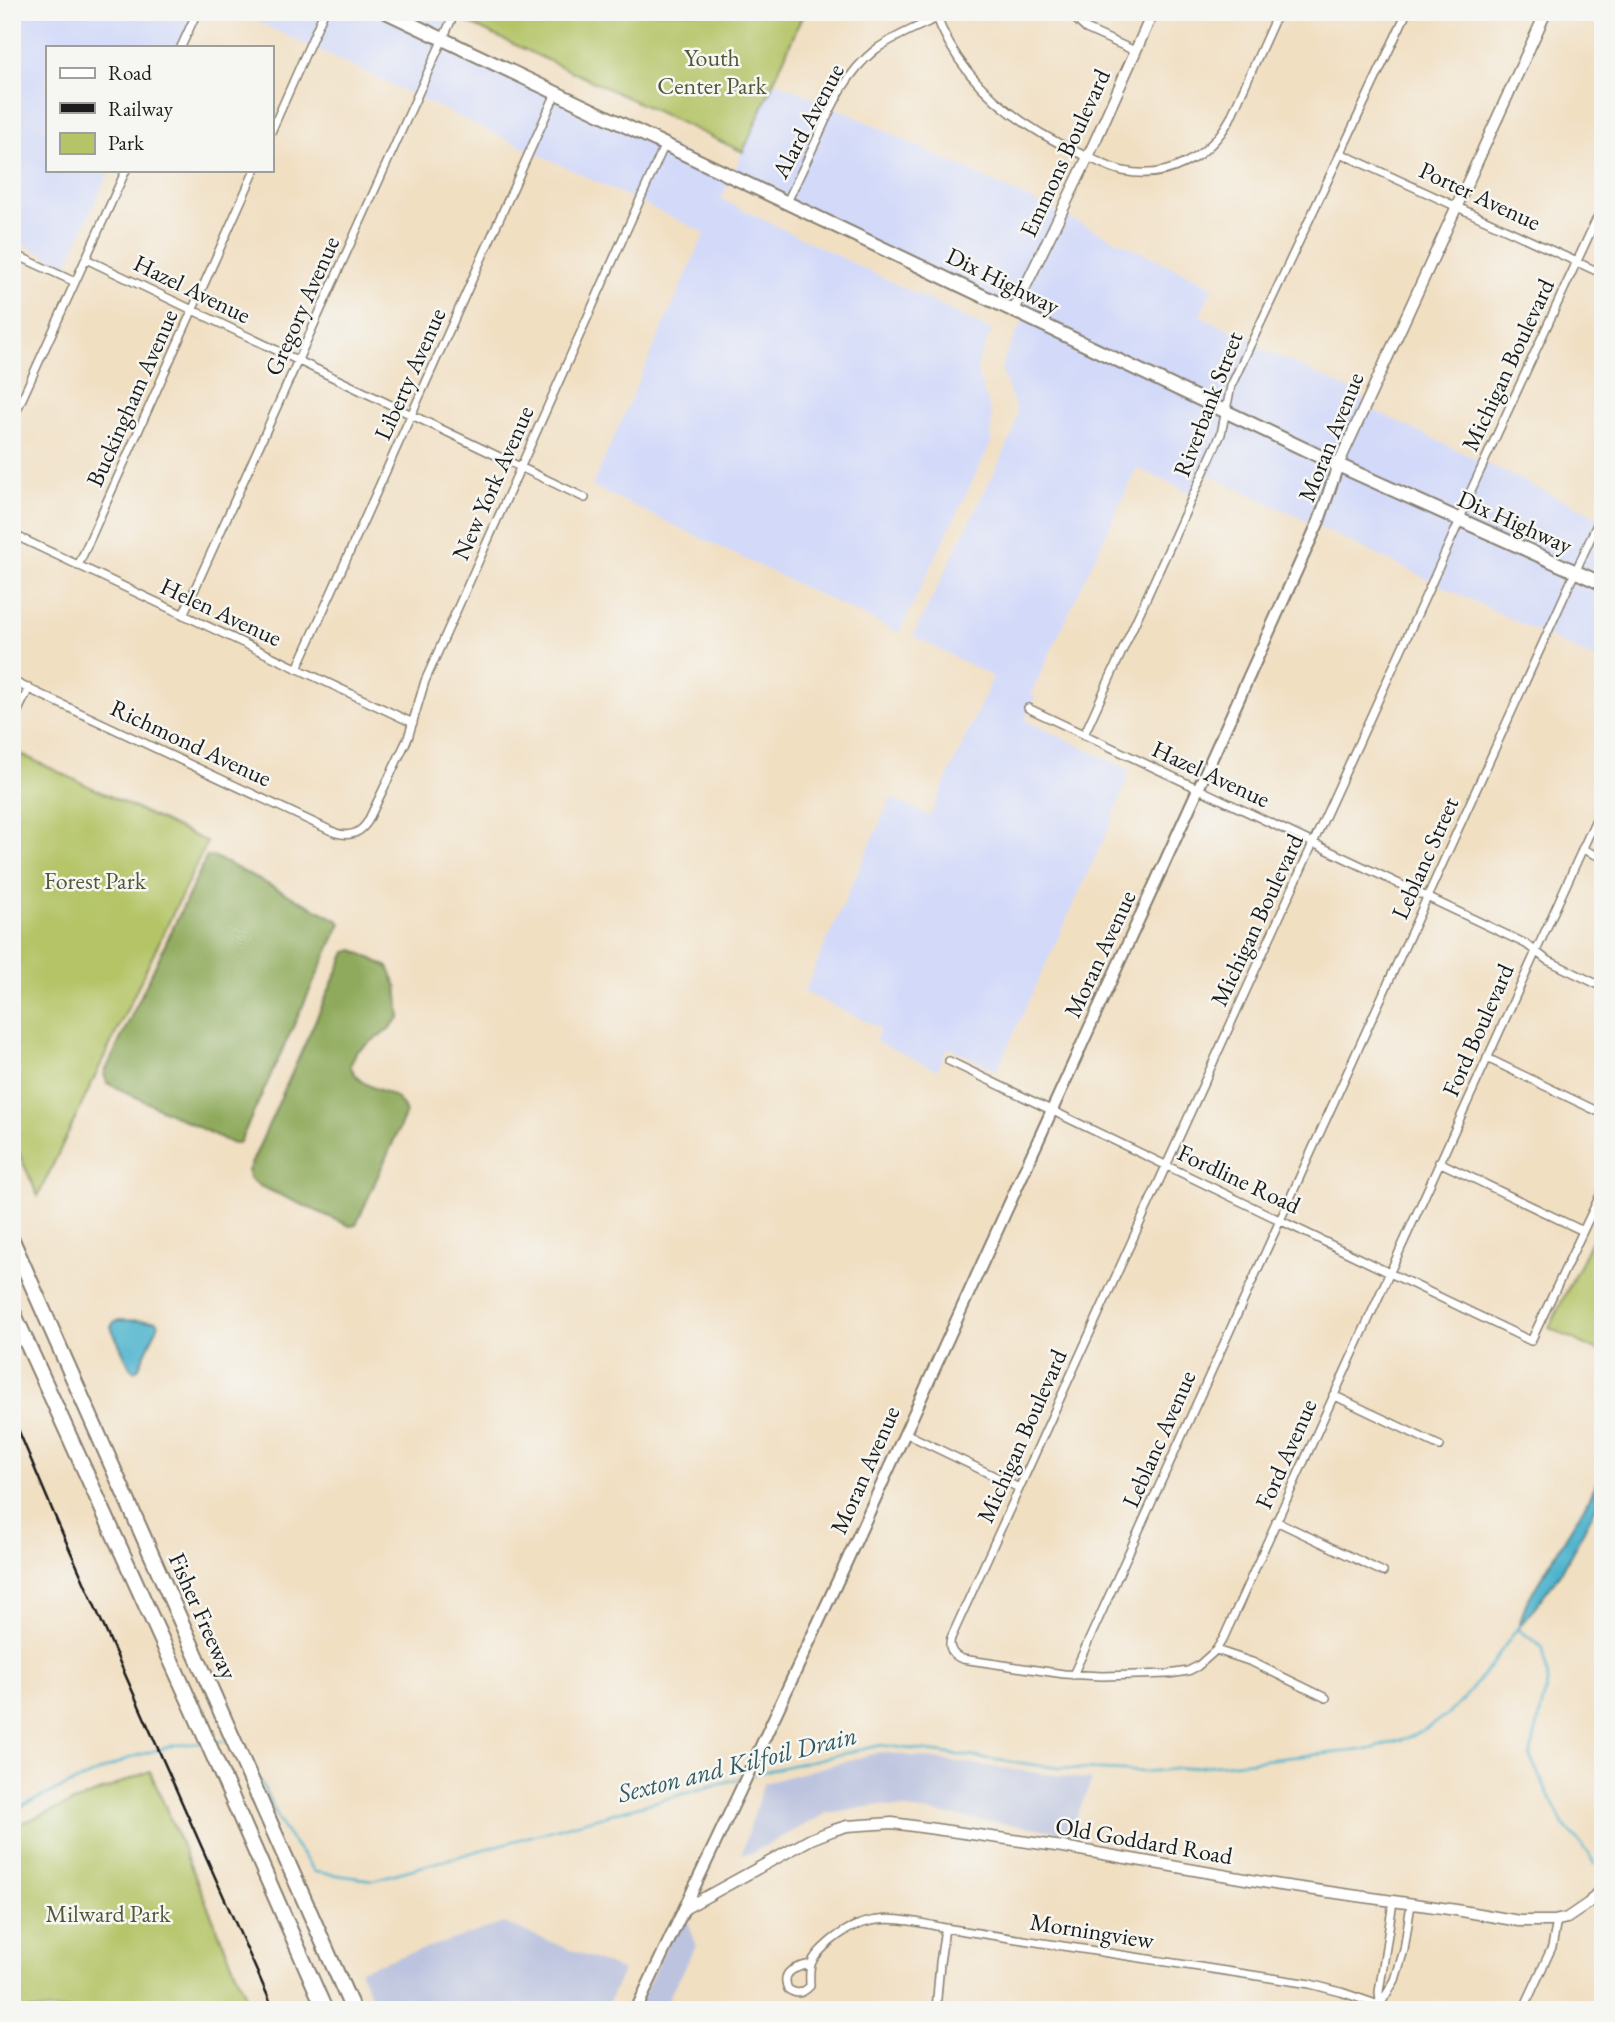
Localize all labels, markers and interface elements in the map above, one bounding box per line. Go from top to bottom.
park label: Youth Center Park [657,42,768,101]
legend [46,46,273,172]
street label: Alard Avenue [764,58,851,184]
text: Road [108,59,152,86]
street label: Emmons Boulevard [1012,63,1117,242]
text: Railway [108,95,174,122]
text: Park [108,129,145,156]
street label: Porter Avenue [1415,154,1546,237]
street label: Gregory Avenue [257,231,346,380]
street label: Dix Highway [941,240,1066,322]
street label: Hazel Avenue [129,247,256,330]
street label: Michigan Boulevard [1454,273,1561,456]
street label: Liberty Avenue [367,303,452,445]
street label: Buckingham Avenue [79,304,185,491]
street label: Riverbank Street [1166,326,1250,481]
street label: Moran Avenue [1291,368,1371,506]
street label: New York Avenue [445,401,540,565]
street label: Dix Highway [1453,482,1578,561]
street label: Helen Avenue [156,570,287,653]
street label: Richmond Avenue [106,692,277,793]
street label: Hazel Avenue [1147,733,1275,814]
street label: Leblanc Street [1384,791,1465,924]
street label: Michigan Boulevard [1203,828,1310,1011]
park label: Forest Park [44,865,147,896]
street label: Moran Avenue [1057,885,1143,1022]
street label: Ford Boulevard [1434,958,1521,1101]
street label: Fordline Road [1173,1137,1306,1221]
street label: Michigan Boulevard [969,1343,1074,1527]
street label: Leblanc Avenue [1115,1365,1203,1512]
street label: Ford Avenue [1248,1394,1324,1514]
street label: Moran Avenue [823,1401,907,1539]
street label: Fisher Freeway [162,1548,245,1684]
water label: Sexton and Kilfoil Drain [613,1718,860,1810]
street label: Old Goddard Road [1053,1810,1236,1872]
park label: Milward Park [46,1898,171,1929]
street label: Morningview [1028,1905,1157,1956]

